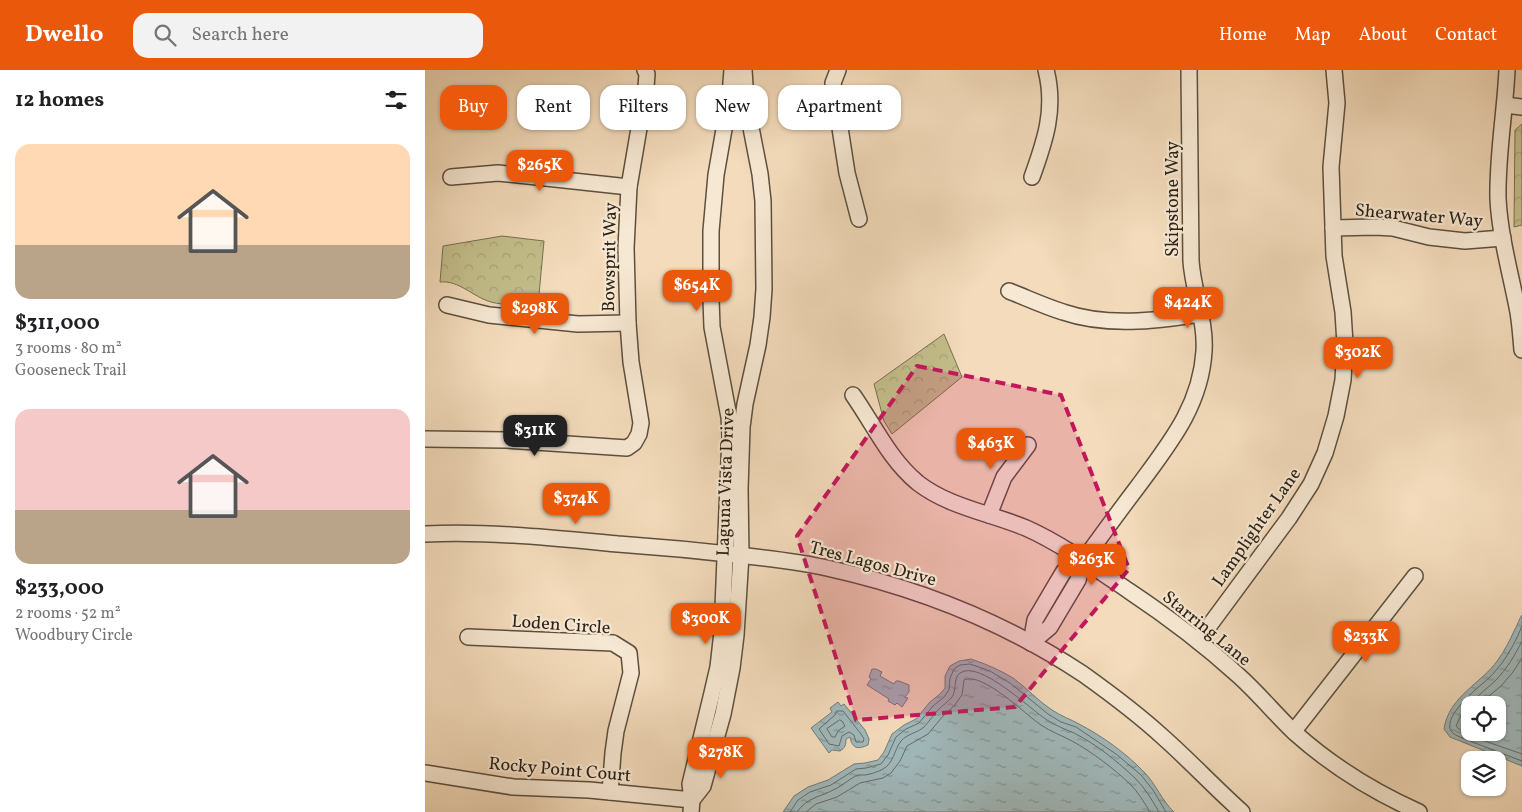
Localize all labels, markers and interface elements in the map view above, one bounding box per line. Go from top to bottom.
search box [133,13,483,58]
text: Dwello [25,18,103,52]
icon: search [151,21,179,49]
text: Search here [191,22,289,48]
text: Home [1219,23,1267,48]
text: Map [1295,23,1331,48]
text: About [1359,23,1407,48]
text: Contact [1435,23,1497,48]
chip: Buy [440,85,507,130]
chip: Rent [517,85,590,130]
chip: Filters [600,85,686,130]
chip: New [696,85,768,130]
chip: Apartment [778,85,901,130]
text: 12 homes [15,86,104,115]
icon: filters [382,86,410,114]
street label: Skipstone Way [1161,141,1186,257]
pin: $265K [505,150,575,192]
text: $265K [517,155,563,177]
icon: home [168,176,258,266]
street label: Shearwater Way [1354,198,1484,235]
street label: Bowsprit Way [597,202,624,312]
pin: $654K [662,270,732,312]
text: $654K [674,275,720,297]
pin: $424K [1153,286,1223,329]
pin: $298K [500,292,570,335]
text: $424K [1164,292,1212,314]
text: $298K [512,298,558,320]
text: $311,000 [15,309,100,338]
pin: $302K [1323,336,1393,379]
text: 3 rooms · 80 m² [15,338,122,360]
text: $302K [1335,342,1381,364]
text: Gooseneck Trail [15,360,126,382]
street label: Laguna Vista Drive [711,407,742,557]
pin: $311K [500,414,570,457]
text: $311K [514,420,556,442]
pin: $463K [956,428,1026,470]
text: $463K [968,433,1014,455]
icon: home [168,441,258,531]
street label: Lamplighter Lane [1207,463,1308,592]
pin: $374K [541,482,611,525]
text: $374K [554,488,598,510]
street label: Tres Lagos Drive [806,536,939,593]
pin: $263K [1057,544,1127,586]
text: $263K [1069,549,1115,571]
text: $233,000 [15,574,104,603]
street label: Starring Lane [1156,586,1256,673]
pin: $300K [671,602,741,645]
text: 2 rooms · 52 m² [15,603,121,625]
text: $300K [682,608,730,630]
street label: Loden Circle [511,610,611,641]
pin: $233K [1331,620,1401,663]
text: Woodbury Circle [15,625,133,647]
text: $233K [1344,626,1388,648]
map controls [1461,696,1506,796]
button: locate [1461,696,1506,741]
pin: $278K [686,736,756,779]
text: $278K [699,742,743,764]
button: layers [1461,751,1506,796]
street label: Rocky Point Court [488,752,632,789]

